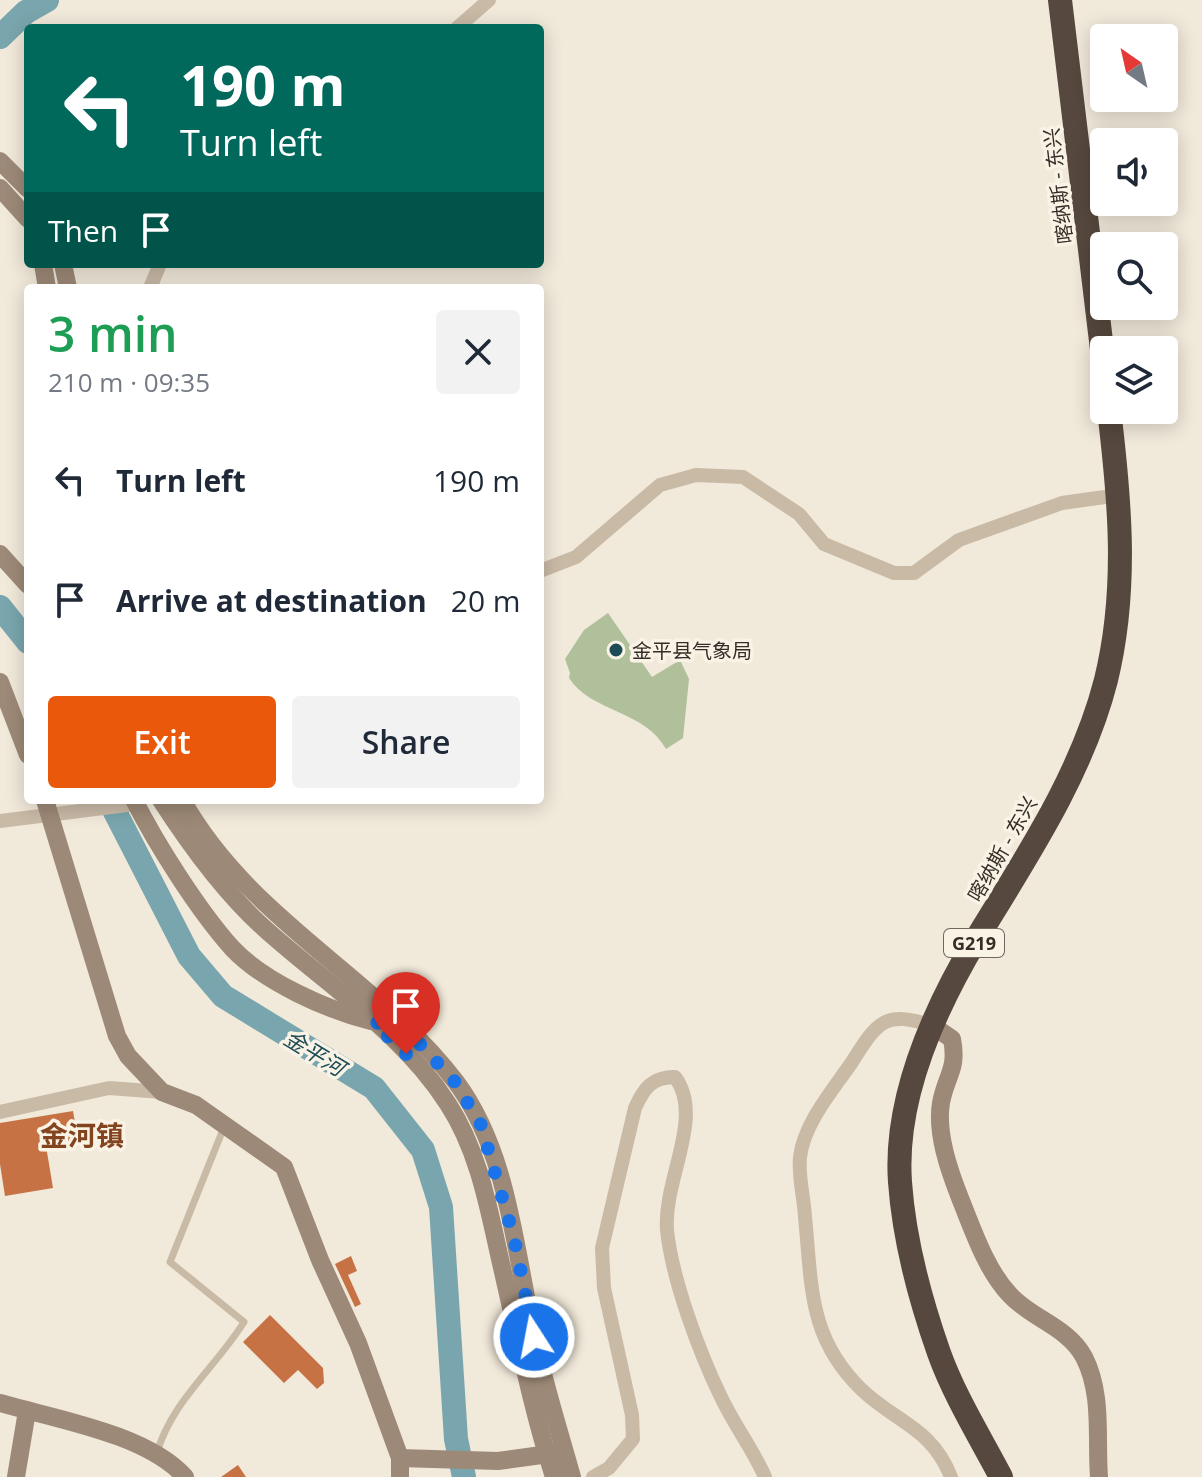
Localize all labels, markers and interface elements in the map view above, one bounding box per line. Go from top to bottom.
north arrow [1090,24,1178,112]
map controls [1090,24,1178,424]
text: 190 m [180,46,346,122]
icon: left [48,56,152,160]
text: Turn left [180,118,322,167]
street label: 喀纳斯 - 东兴 [1037,126,1079,246]
button: sound [1090,128,1178,216]
icon: arrive [134,208,178,252]
text: Then [48,210,118,251]
button: search [1090,232,1178,320]
text: 3 min [48,301,178,366]
button: close [436,310,520,394]
button: layers [1090,336,1178,424]
text: 210 m · 09:35 [48,364,210,400]
icon: left [48,458,92,502]
text: Turn left [116,460,246,501]
text: 190 m [433,460,520,501]
icon: arrive [48,578,92,622]
text: Arrive at destination [116,580,427,621]
text: 20 m [451,580,521,621]
place label: 金平县气象局 [632,637,752,664]
marker: 金平县气象局 [607,641,625,659]
button: Exit [48,696,276,788]
button: Share [292,696,520,788]
street label: 喀纳斯 - 东兴 [961,792,1043,906]
road number: G219 [944,929,1004,957]
pin [372,972,440,1054]
icon: arrive [384,984,428,1028]
water label: 金平河 [279,1022,354,1084]
district label: 金河镇 [40,1116,124,1154]
position arrow [492,1295,576,1379]

